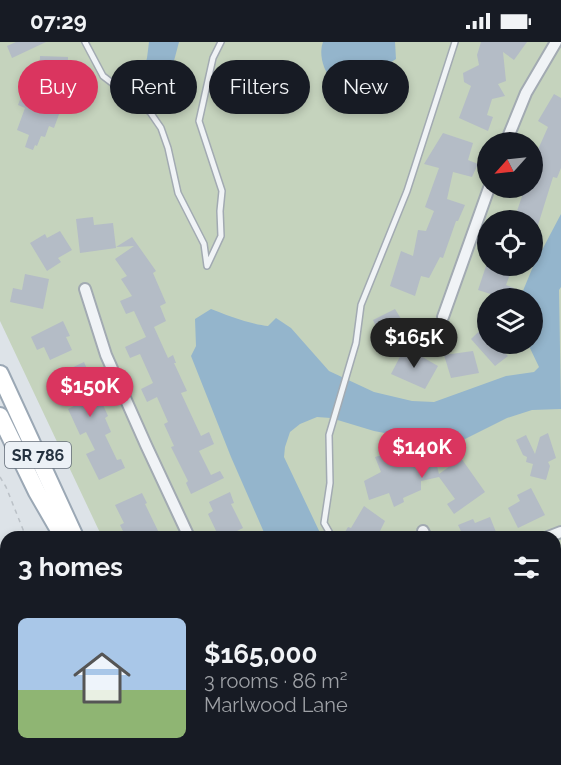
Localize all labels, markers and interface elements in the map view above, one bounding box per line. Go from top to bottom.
text: 07:29 [30,8,87,34]
chip: Buy [18,60,98,114]
chip: Rent [110,60,197,114]
chip: Filters [209,60,310,114]
chip: New [322,60,409,114]
north arrow [477,132,543,198]
map controls [477,132,543,354]
button: locate [477,210,543,276]
button: layers [477,288,543,354]
pin: $165K [372,318,456,369]
text: $165K [384,325,444,349]
pin: $150K [48,367,132,418]
text: $150K [60,374,120,398]
pin: $140K [380,428,464,479]
text: $140K [392,435,452,459]
road number: SR 786 [5,442,71,468]
icon: filters [510,551,543,584]
text: 3 homes [18,552,123,582]
text: $165,000 [204,639,317,669]
icon: home [66,642,138,714]
text: 3 rooms · 86 m² [204,669,347,693]
text: Marlwood Lane [204,693,348,717]

